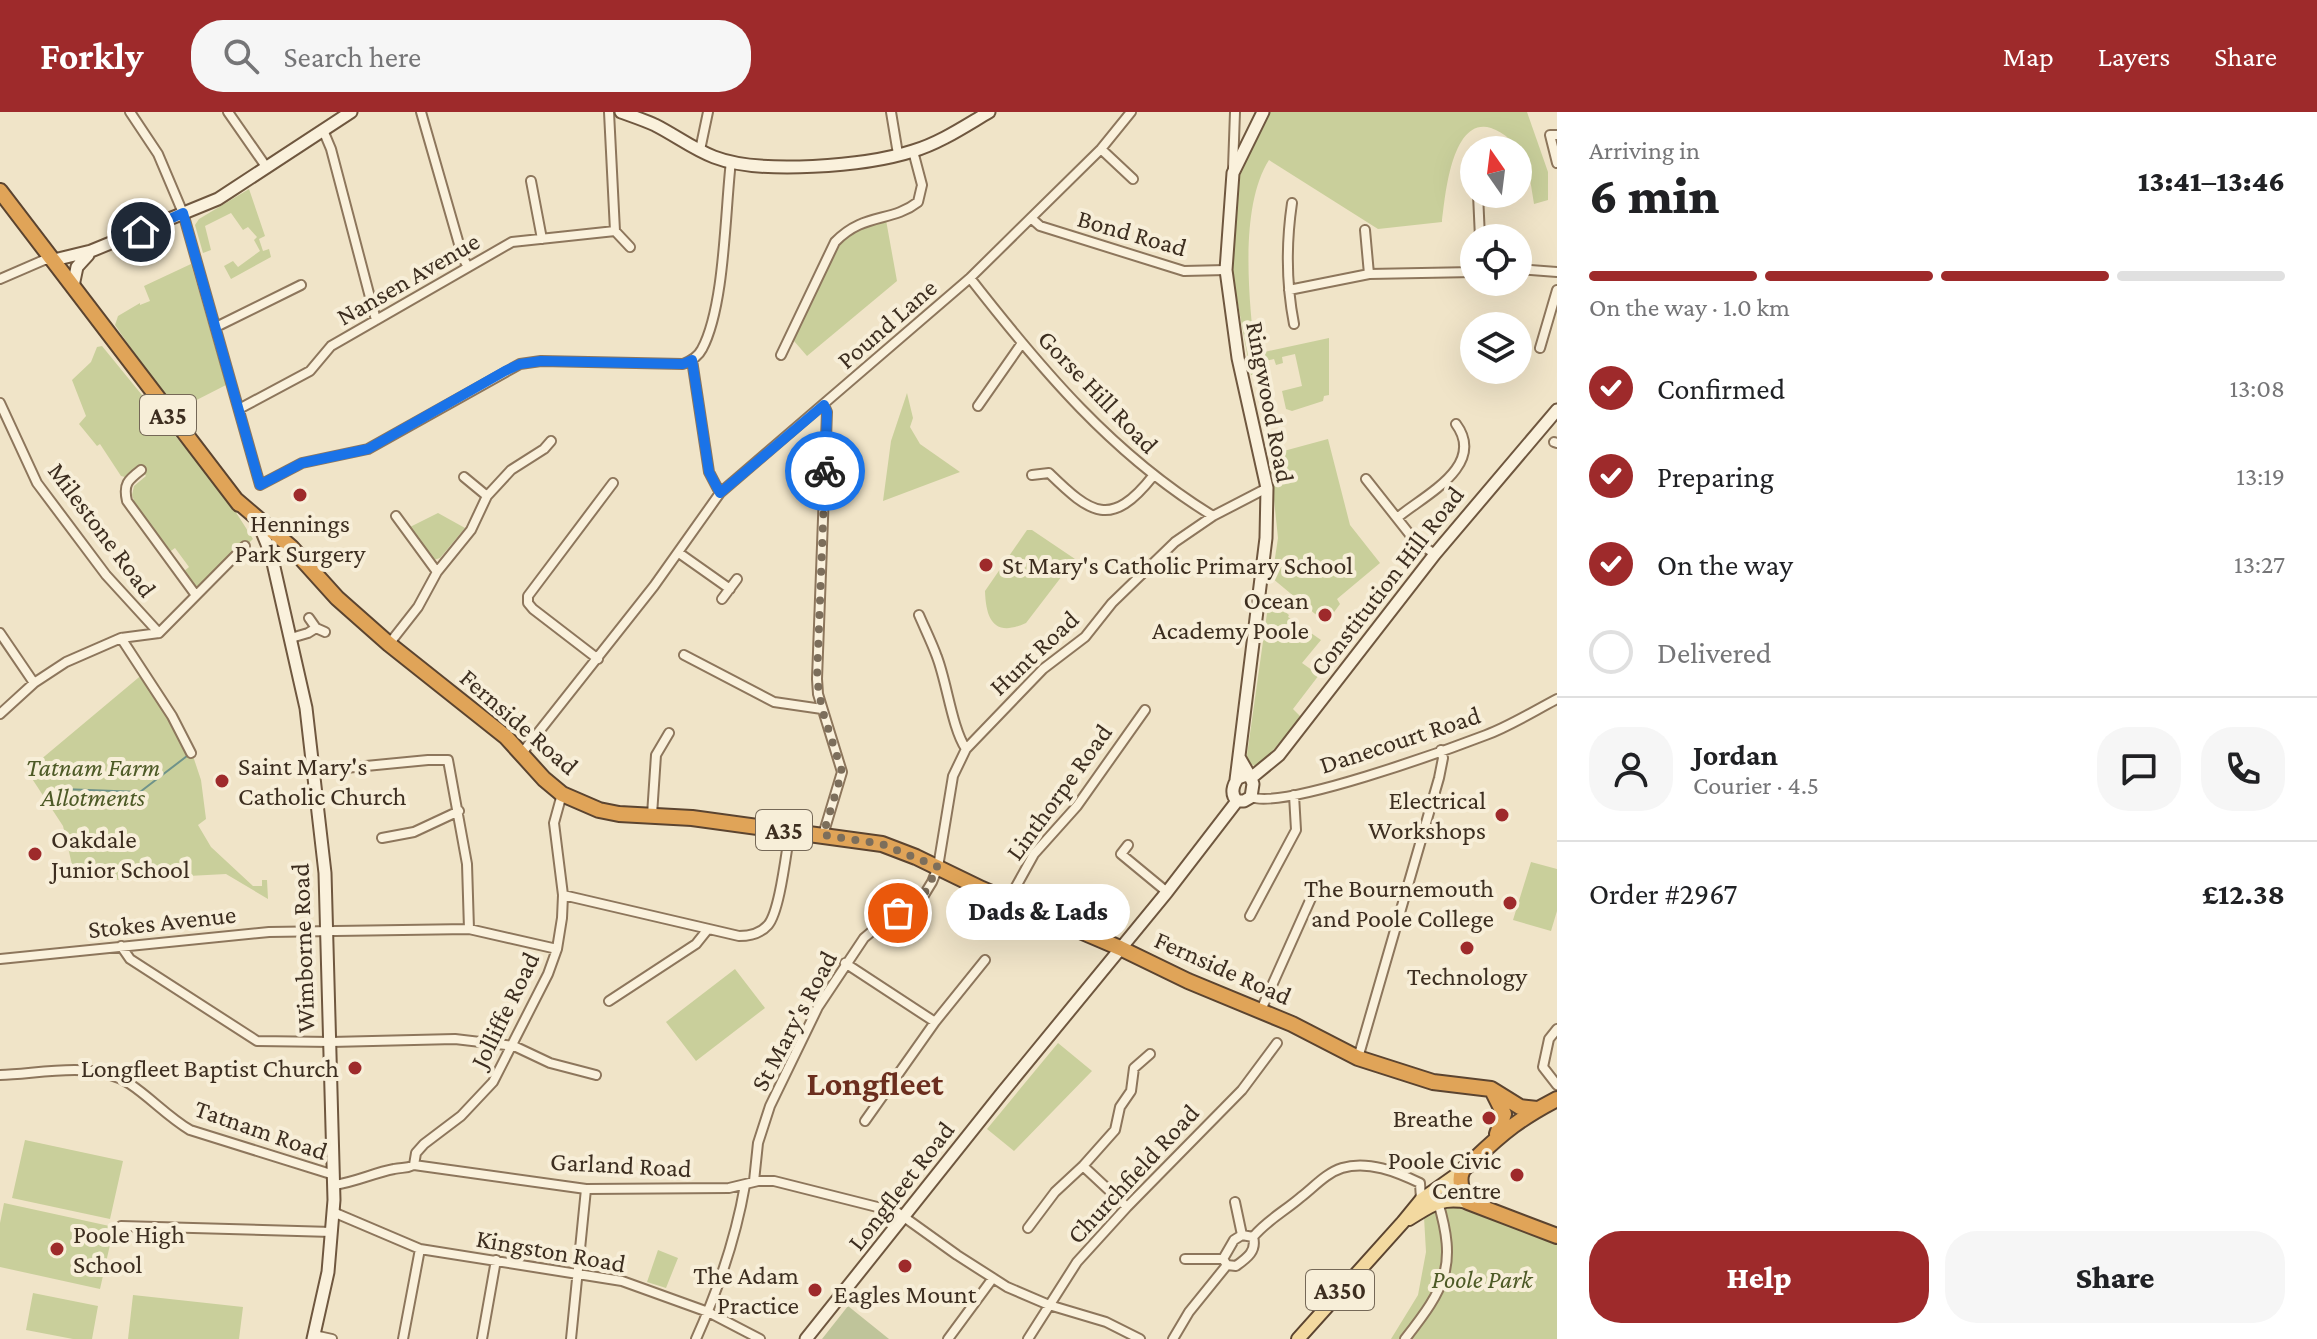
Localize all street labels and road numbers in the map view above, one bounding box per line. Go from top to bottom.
street label: Bond Road [1074,204,1190,263]
street label: Nansen Avenue [331,226,485,332]
street label: Pound Lane [831,273,943,375]
street label: Ringwood Road [1240,319,1300,485]
street label: Gorse Hill Road [1032,324,1164,460]
road number: A35 [140,395,196,435]
street label: Milestone Road [42,457,162,603]
street label: Constitution Hill Road [1304,480,1470,681]
street label: Hunt Road [984,604,1085,701]
street label: Fernside Road [454,663,584,781]
street label: Danecourt Road [1316,700,1484,780]
street label: Linthorpe Road [1000,718,1118,866]
road number: A35 [756,810,812,850]
street label: Wimborne Road [286,862,320,1033]
street label: Stokes Avenue [86,900,238,944]
street label: Fernside Road [1150,925,1296,1011]
street label: St Mary's Road [745,946,843,1096]
street label: Jolliffe Road [464,947,546,1074]
street label: Tatnam Road [191,1094,331,1166]
street label: Churchfield Road [1061,1098,1205,1250]
street label: Longfleet Road [842,1116,961,1256]
street label: Garland Road [550,1147,693,1183]
street label: Kingston Road [474,1224,628,1278]
road number: A350 [1306,1270,1374,1310]

